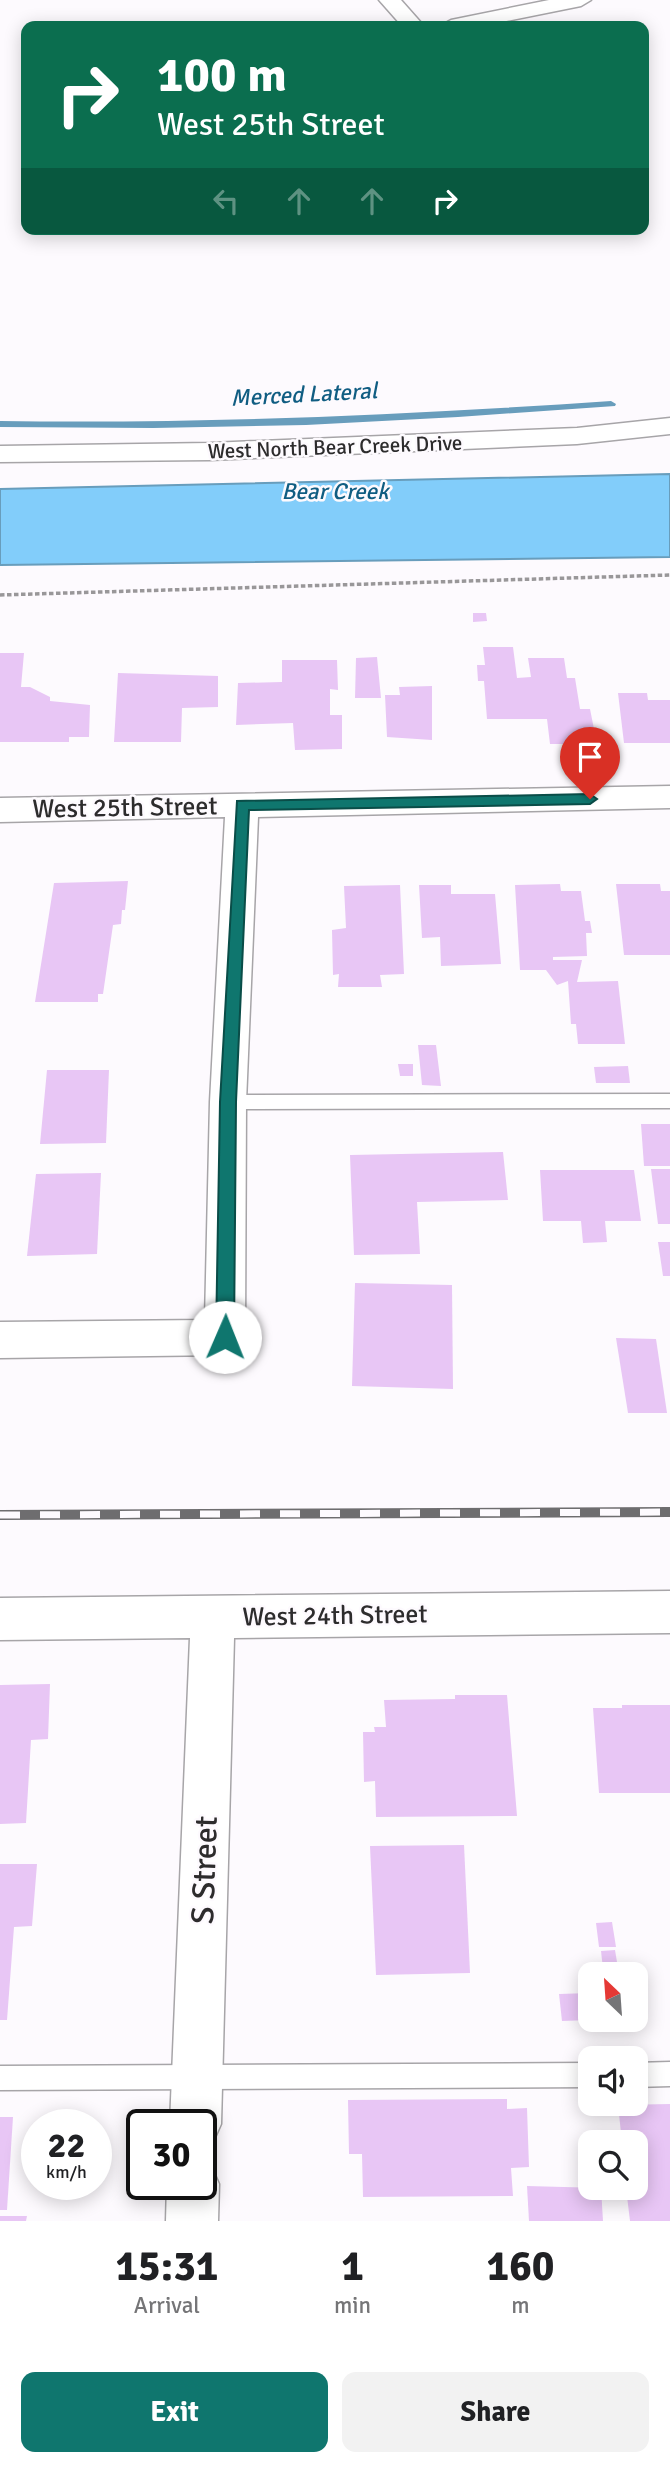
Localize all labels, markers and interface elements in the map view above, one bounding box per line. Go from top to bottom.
text: 100 m [157,45,287,105]
icon: right [42,49,133,140]
text: West 25th Street [157,105,385,144]
icon: left [207,182,245,220]
icon: ahead [280,182,318,220]
icon: ahead [353,182,391,220]
icon: right [426,182,464,220]
water label: Merced Lateral [230,376,380,413]
street label: West North Bear Creek Drive [207,430,463,464]
water label: Bear Creek [281,477,391,506]
pin [560,727,620,799]
icon: arrive [571,738,609,776]
street label: West 25th Street [32,790,218,826]
position arrow [188,1300,262,1374]
street label: West 24th Street [242,1598,428,1634]
street label: S Street [183,1815,226,1925]
north arrow [578,1962,648,2032]
map controls [578,1962,648,2200]
button: sound [578,2046,648,2116]
speed limit sign: 30 [126,2109,217,2200]
text: 22 [48,2124,85,2167]
button: search [578,2130,648,2200]
text: km/h [46,2161,87,2183]
text: 15:31 [115,2241,219,2292]
text: 1 [341,2241,364,2292]
text: 160 [486,2241,555,2292]
text: Arrival [134,2291,200,2320]
text: min [334,2291,371,2320]
text: m [511,2291,530,2320]
button: Exit [21,2372,328,2452]
button: Share [342,2372,649,2452]

